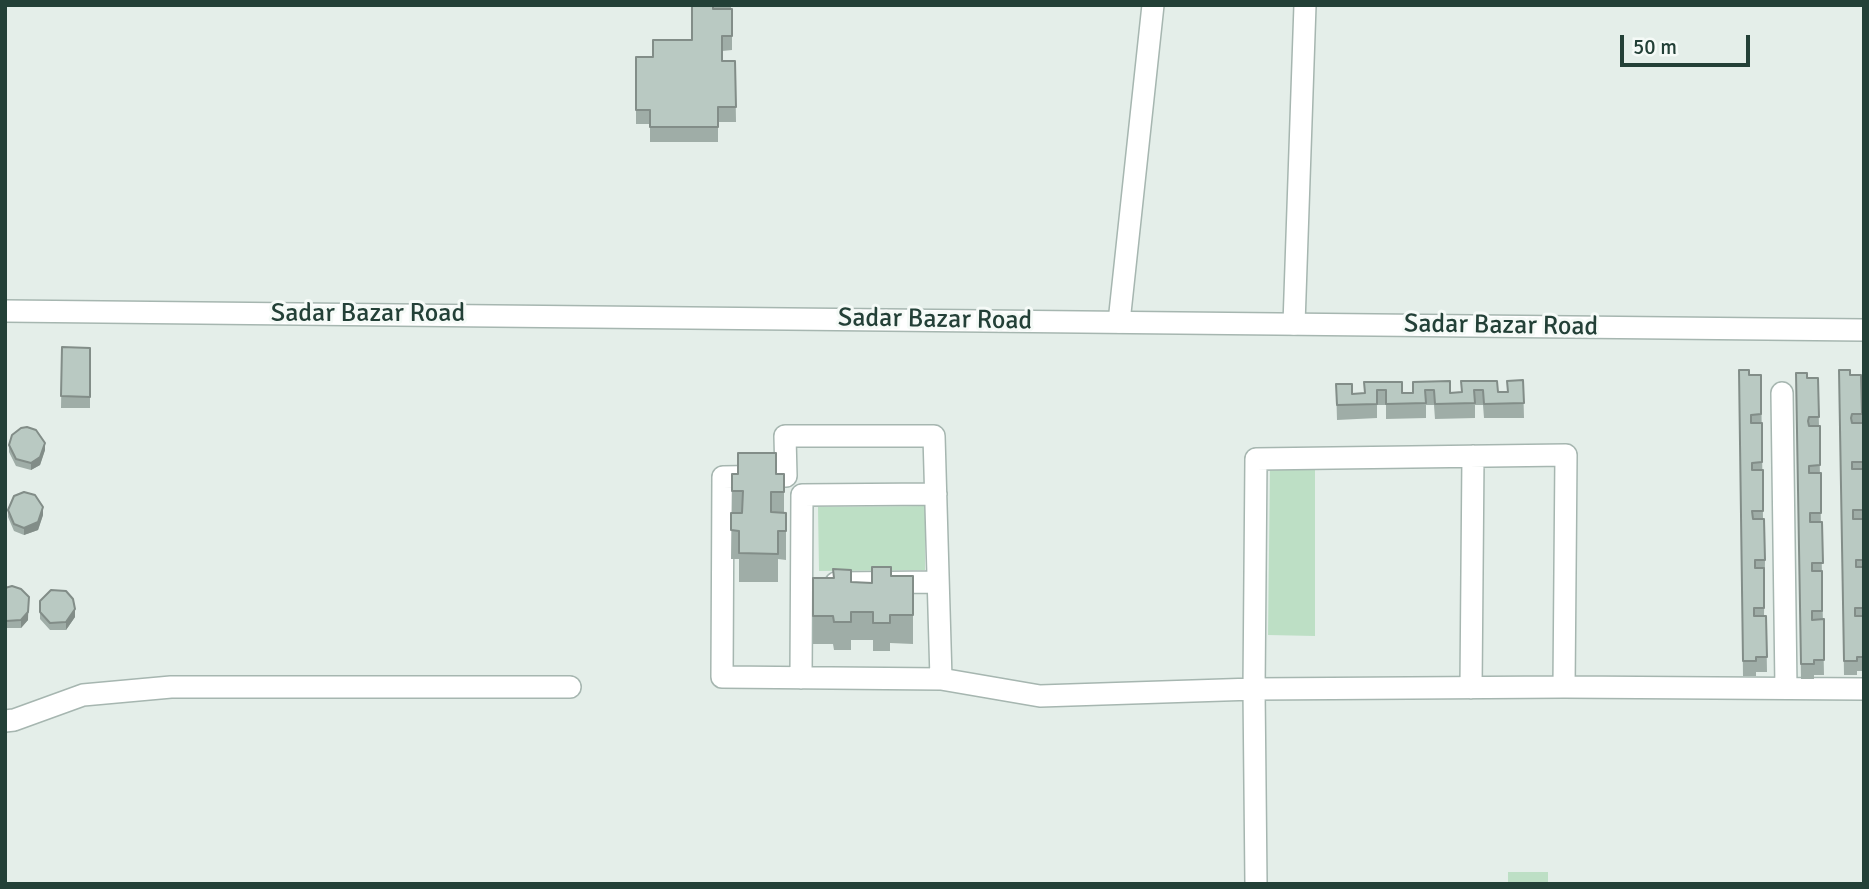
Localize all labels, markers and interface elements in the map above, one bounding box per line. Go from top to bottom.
scale bar [1624,21,1754,65]
text: 50 m [1633,34,1677,60]
street label: Sadar Bazar Road [271,298,465,330]
street label: Sadar Bazar Road [838,303,1032,337]
street label: Sadar Bazar Road [1404,309,1598,343]

